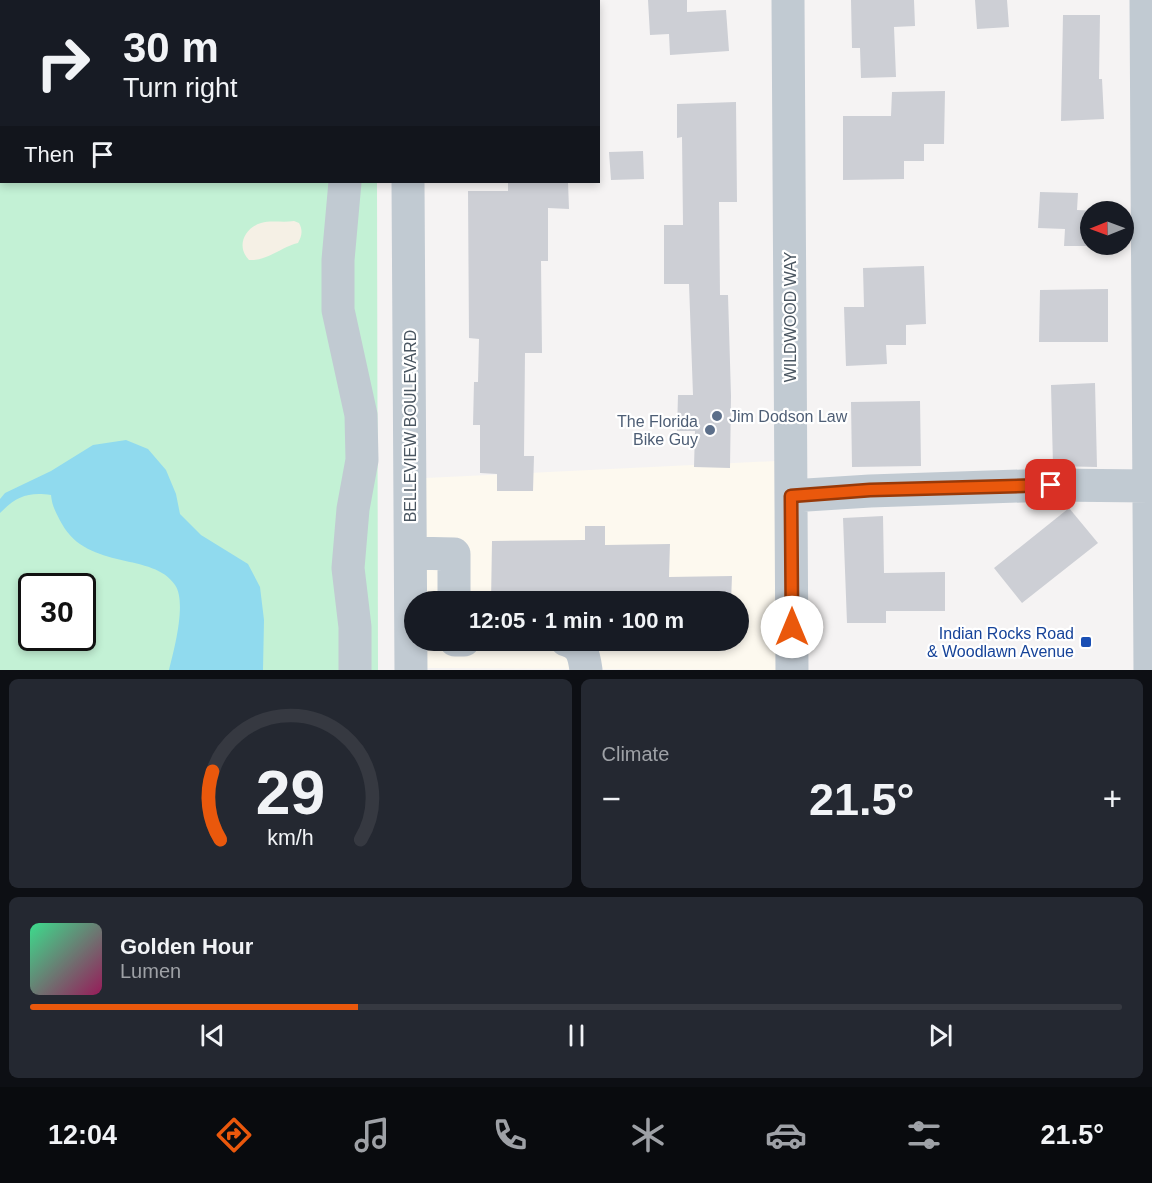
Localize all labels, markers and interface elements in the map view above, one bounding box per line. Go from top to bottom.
icon: right [24,24,102,102]
text: 30 m [123,24,219,71]
text: Turn right [123,73,238,103]
icon: arrive [86,138,119,171]
text: Then [24,142,74,167]
north arrow [1080,201,1134,255]
map controls [1080,201,1134,255]
street label: WILDWOOD WAY [782,251,799,382]
street label: BELLEVIEW BOULEVARD [402,330,419,522]
place label: Jim Dodson Law [729,408,848,425]
marker: Jim Dodson Law [710,409,724,423]
place label: The Florida Bike Guy [617,413,698,448]
marker: The Florida Bike Guy [703,423,717,437]
pin [1025,459,1076,510]
icon: arrive [1034,468,1067,501]
speed limit sign: 30 [18,573,96,651]
position arrow [760,595,824,659]
text: 12:05 · 1 min · 100 m [469,608,684,633]
place label: Indian Rocks Road & Woodlawn Avenue [927,625,1074,660]
marker: Indian Rocks Road & Woodlawn Avenue [1079,635,1093,649]
text: Climate [602,743,669,765]
text: 29 [256,758,325,827]
text: 21.5° [809,774,915,825]
text: − [602,780,621,817]
text: + [1103,780,1122,817]
text: km/h [267,827,313,851]
text: Golden Hour [120,934,253,959]
text: Lumen [120,960,181,982]
icon: previous [196,1019,229,1052]
icon: pause [560,1019,593,1052]
icon: next [924,1019,957,1052]
icon: directions [213,1114,255,1156]
icon: music [351,1114,393,1156]
icon: phone [489,1114,531,1156]
icon: climate [627,1114,669,1156]
icon: car [765,1114,807,1156]
icon: filters [903,1114,945,1156]
text: 12:04 [48,1120,117,1150]
text: 21.5° [1041,1120,1104,1150]

